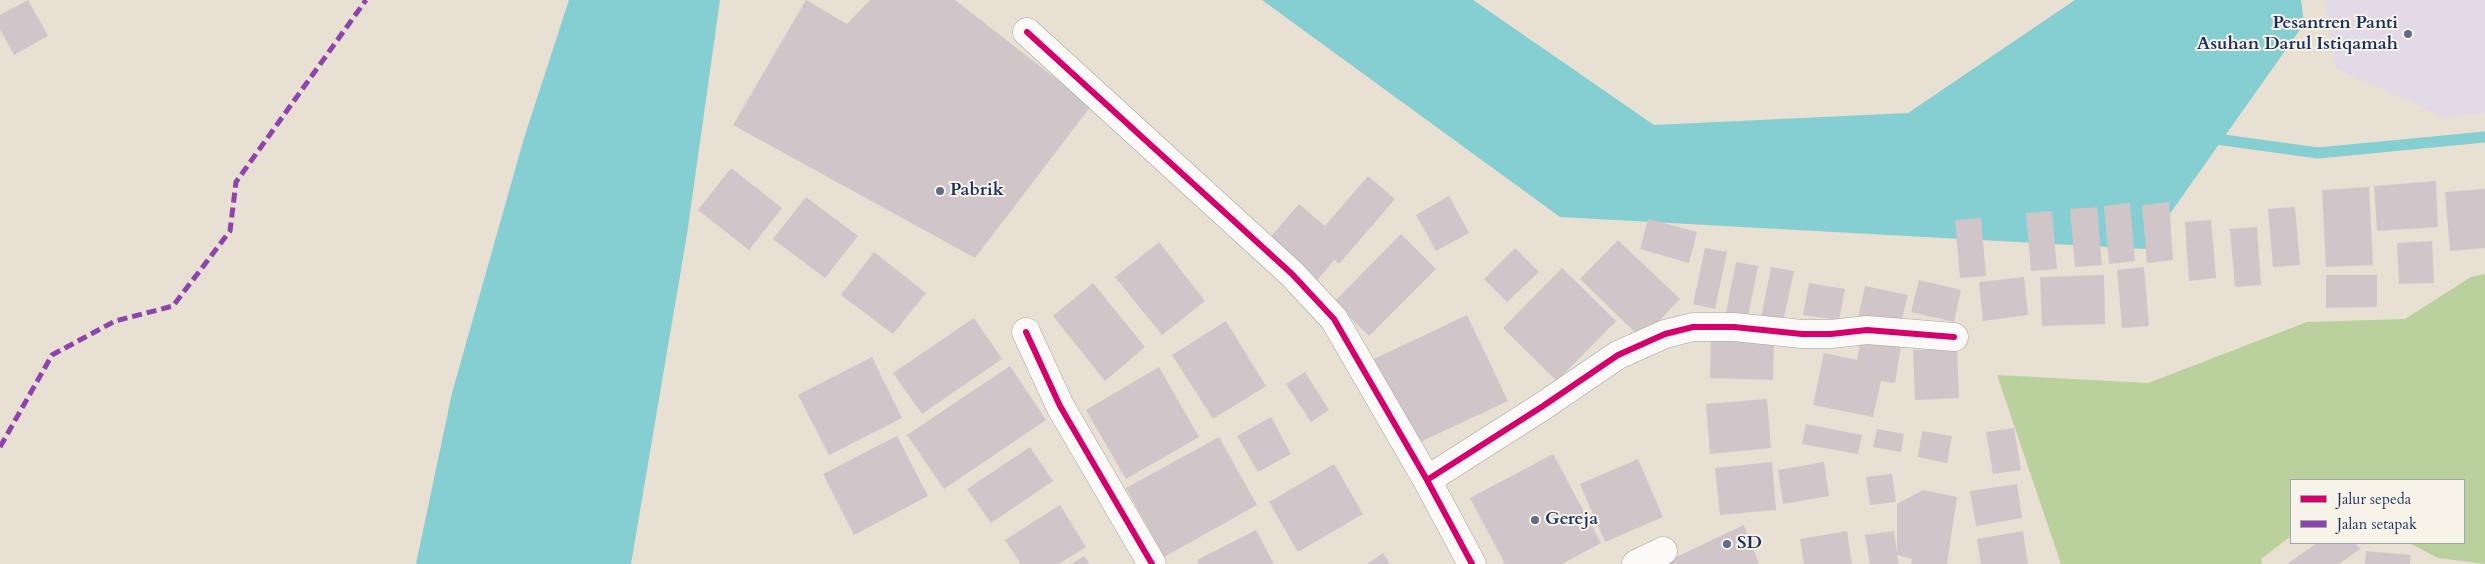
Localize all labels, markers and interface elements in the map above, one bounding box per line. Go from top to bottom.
place label: Pesantren Panti Asuhan Darul Istiqamah [2197,13,2398,56]
marker: Pesantren Panti Asuhan Darul Istiqamah [2402,28,2414,40]
place label: Pabrik [950,180,1004,202]
marker: Pabrik [934,185,946,197]
legend [2290,479,2465,544]
text: Jalur sepeda [2337,489,2411,509]
place label: Gereja [1545,509,1598,531]
marker: Gereja [1529,514,1541,526]
text: Jalan setapak [2337,514,2417,534]
place label: SD [1737,533,1762,555]
marker: SD [1721,538,1733,550]

